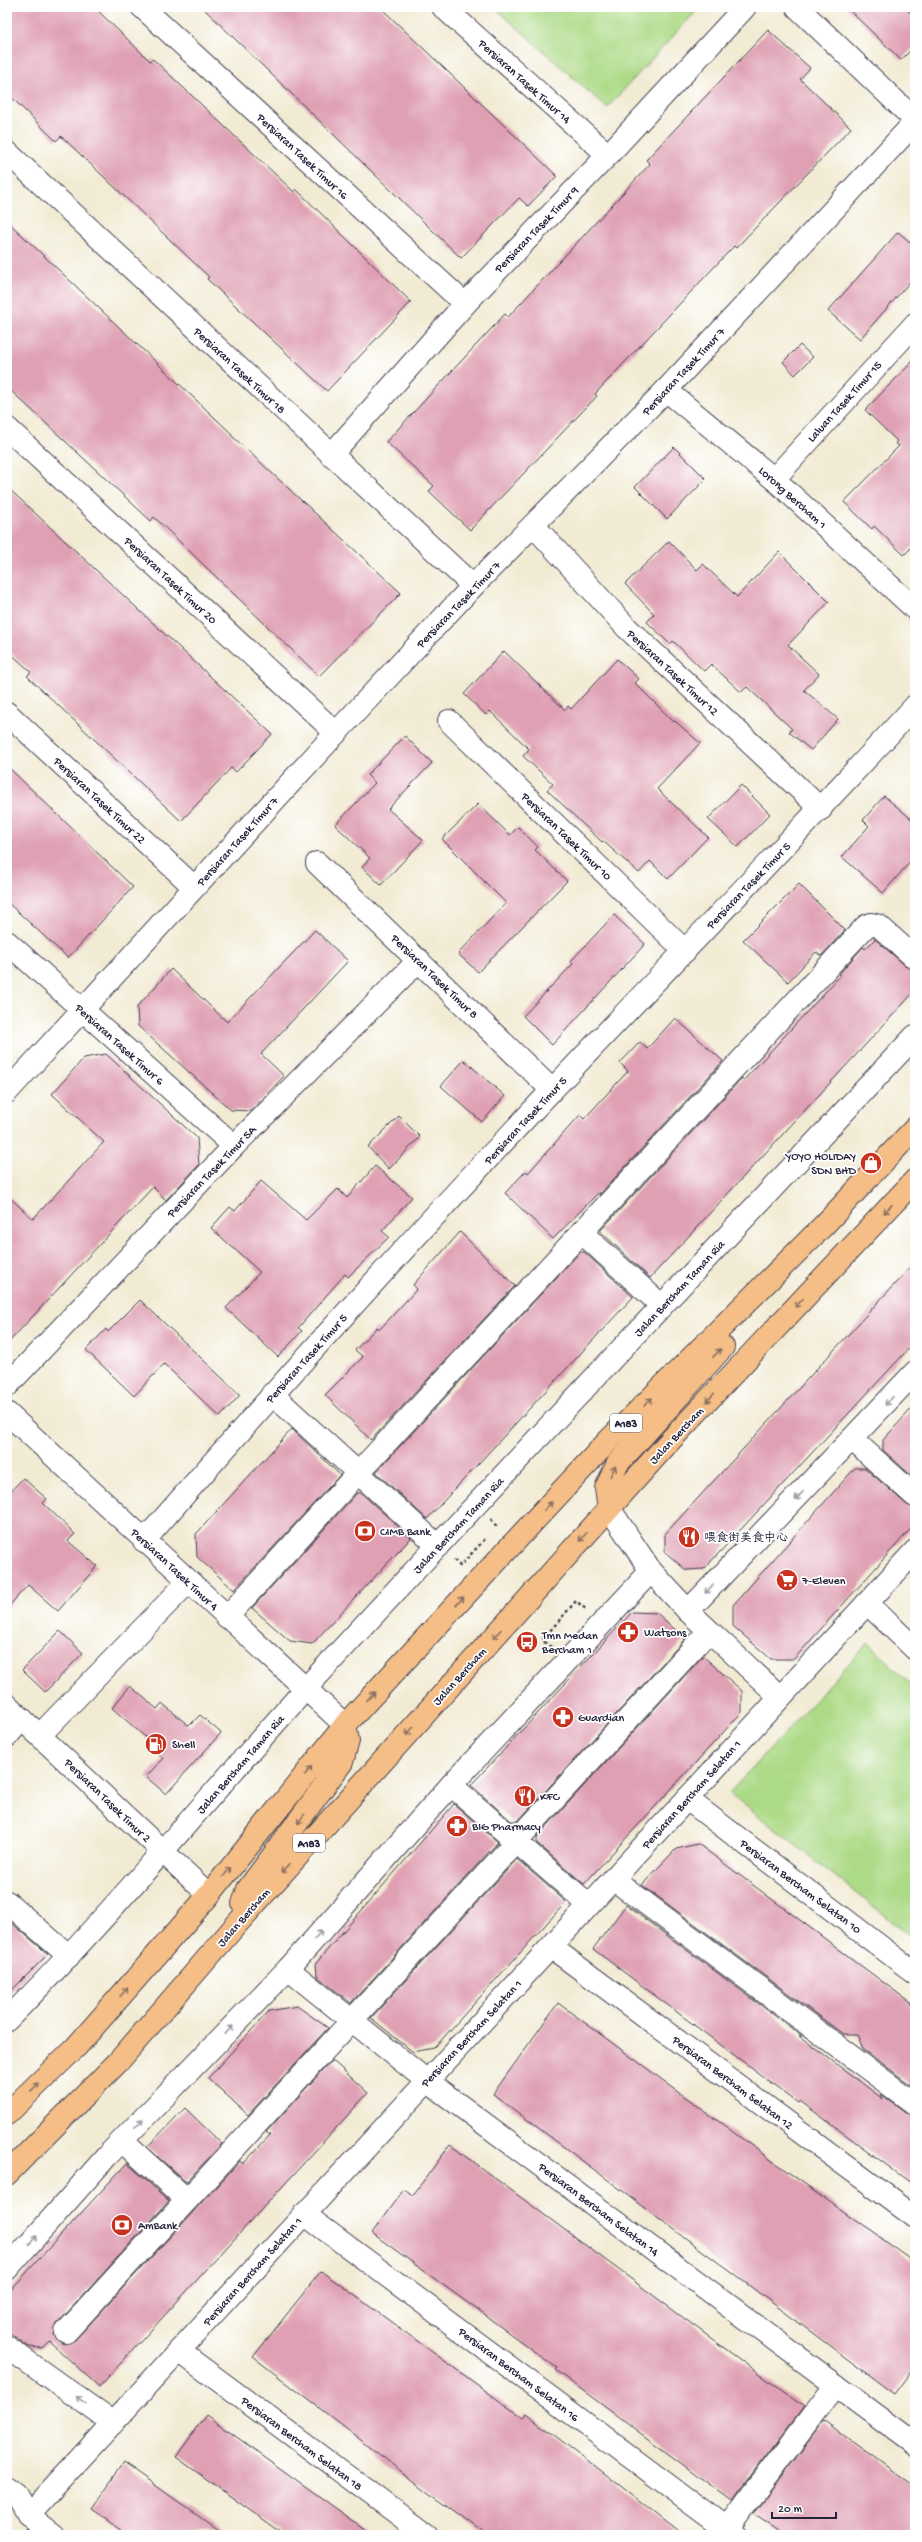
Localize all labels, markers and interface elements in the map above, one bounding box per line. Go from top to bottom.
street label: Persiaran Tasek Timur 14 [474,37,573,128]
street label: Persiaran Tasek Timur 16 [252,111,351,204]
street label: Persiaran Tasek Timur 9 [492,184,582,277]
street label: Persiaran Tasek Timur 18 [189,325,288,418]
street label: Persiaran Tasek Timur 7 [639,325,729,420]
street label: Laluan Tasek Timur 15 [805,359,886,446]
street label: Lorong Bercham 1 [755,464,829,533]
street label: Persiaran Tasek Timur 20 [120,534,219,628]
street label: Persiaran Tasek Timur 7 [414,559,505,652]
street label: Persiaran Tasek Timur 12 [622,627,720,719]
street label: Persiaran Tasek Timur 22 [49,755,148,848]
street label: Persiaran Tasek Timur 10 [517,790,614,884]
street label: Persiaran Tasek Timur 7 [194,794,283,890]
street label: Persiaran Tasek Timur 5 [704,840,794,933]
street label: Persiaran Tasek Timur 8 [387,932,480,1023]
street label: Persiaran Tasek Timur 6 [71,1001,167,1090]
street label: Persiaran Tasek Timur 5 [481,1075,571,1169]
street label: Persiaran Tasek Timur 5A [164,1123,261,1222]
shop icon: YOYO HOLIDAY SDN BHD [858,1150,884,1176]
place label: YOYO HOLIDAY SDN BHD [785,1151,856,1179]
one-way arrow [883,1204,893,1214]
street label: Jalan Bercham Taman Ria [632,1238,729,1340]
one-way arrow [795,1298,804,1308]
street label: Persiaran Tasek Timur 5 [263,1312,351,1408]
one-way arrow [712,1348,722,1358]
one-way arrow [705,1393,715,1403]
one-way arrow [884,1396,893,1406]
one-way arrow [643,1397,653,1407]
street label: Jalan Bercham [647,1404,708,1468]
road number: A183 [610,1414,642,1432]
one-way arrow [610,1465,617,1477]
street label: Jalan Bercham Taman Ria [411,1475,508,1577]
one-way arrow [795,1491,804,1501]
one-way arrow [544,1501,553,1511]
bank icon: CIMB Bank [352,1518,378,1544]
restaurant icon: 喂食街美食中心 [676,1524,702,1550]
street label: Persiaran Tasek Timur 4 [126,1526,220,1615]
place label: CIMB Bank [380,1526,432,1540]
place label: 喂食街美食中心 [704,1531,788,1546]
one-way arrow [579,1532,588,1543]
supermarket icon: 7-Eleven [774,1567,800,1593]
place label: 7-Eleven [801,1575,846,1589]
one-way arrow [704,1584,714,1594]
one-way arrow [455,1596,465,1606]
pharmacy icon: Watsons [615,1619,641,1645]
place label: Watsons [644,1627,687,1641]
one-way arrow [492,1629,501,1639]
bus stop icon: Tmn Medan Bercham 1 [514,1629,540,1655]
place label: Tmn Medan Bercham 1 [541,1630,598,1658]
street label: Jalan Bercham [431,1645,490,1709]
one-way arrow [367,1691,376,1701]
pharmacy icon: Guardian [550,1704,576,1730]
place label: Guardian [578,1712,624,1726]
street label: Jalan Bercham Taman Ria [195,1713,289,1818]
one-way arrow [405,1726,414,1736]
fuel station icon: Shell [143,1731,169,1757]
street label: Persiaran Bercham Selatan 1 [639,1738,745,1853]
place label: Shell [172,1739,196,1753]
street label: Persiaran Tasek Timur 2 [60,1756,153,1846]
one-way arrow [304,1765,313,1776]
restaurant icon: KFC [512,1783,538,1809]
place label: KFC [540,1791,561,1805]
one-way arrow [297,1813,305,1824]
pharmacy icon: BIG Pharmacy [444,1813,470,1839]
place label: BIG Pharmacy [471,1821,541,1835]
road number: A183 [293,1834,325,1852]
street label: Persiaran Bercham Selatan 10 [736,1837,863,1938]
one-way arrow [281,1864,290,1875]
one-way arrow [223,1867,232,1878]
street label: Jalan Bercham [215,1886,274,1951]
one-way arrow [314,1930,323,1940]
street label: Persiaran Bercham Selatan 1 [418,1978,526,2092]
one-way arrow [120,1987,129,1997]
one-way arrow [225,2025,234,2035]
street label: Persiaran Bercham Selatan 12 [668,2033,795,2134]
one-way arrow [30,2082,40,2091]
one-way arrow [134,2118,144,2128]
street label: Persiaran Bercham Selatan 14 [534,2160,661,2261]
bank icon: AmBank [109,2212,135,2238]
street label: Persiaran Bercham Selatan 1 [200,2215,306,2330]
place label: AmBank [138,2220,179,2234]
one-way arrow [28,2235,38,2245]
street label: Persiaran Bercham Selatan 16 [454,2325,582,2426]
street label: Persiaran Bercham Selatan 18 [237,2394,364,2495]
one-way arrow [76,2396,87,2404]
scale bar [772,2494,836,2520]
text: 20 m [778,2503,803,2517]

